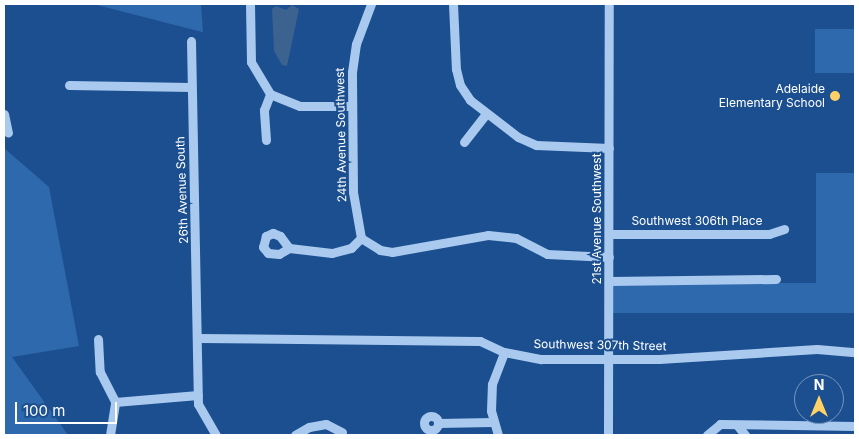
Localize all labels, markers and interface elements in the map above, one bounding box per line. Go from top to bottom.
street label: 24th Avenue Southwest [333,68,349,202]
place label: Adelaide Elementary School [719,82,825,110]
marker: Adelaide Elementary School [829,90,841,102]
street label: 26th Avenue South [173,136,191,244]
street label: 21st Avenue Southwest [590,153,604,285]
street label: Southwest 306th Place [631,214,763,228]
street label: Southwest 307th Street [533,337,667,353]
north arrow [794,374,844,424]
text: N [814,376,824,393]
scale bar [18,392,120,424]
text: 100 m [23,401,65,420]

